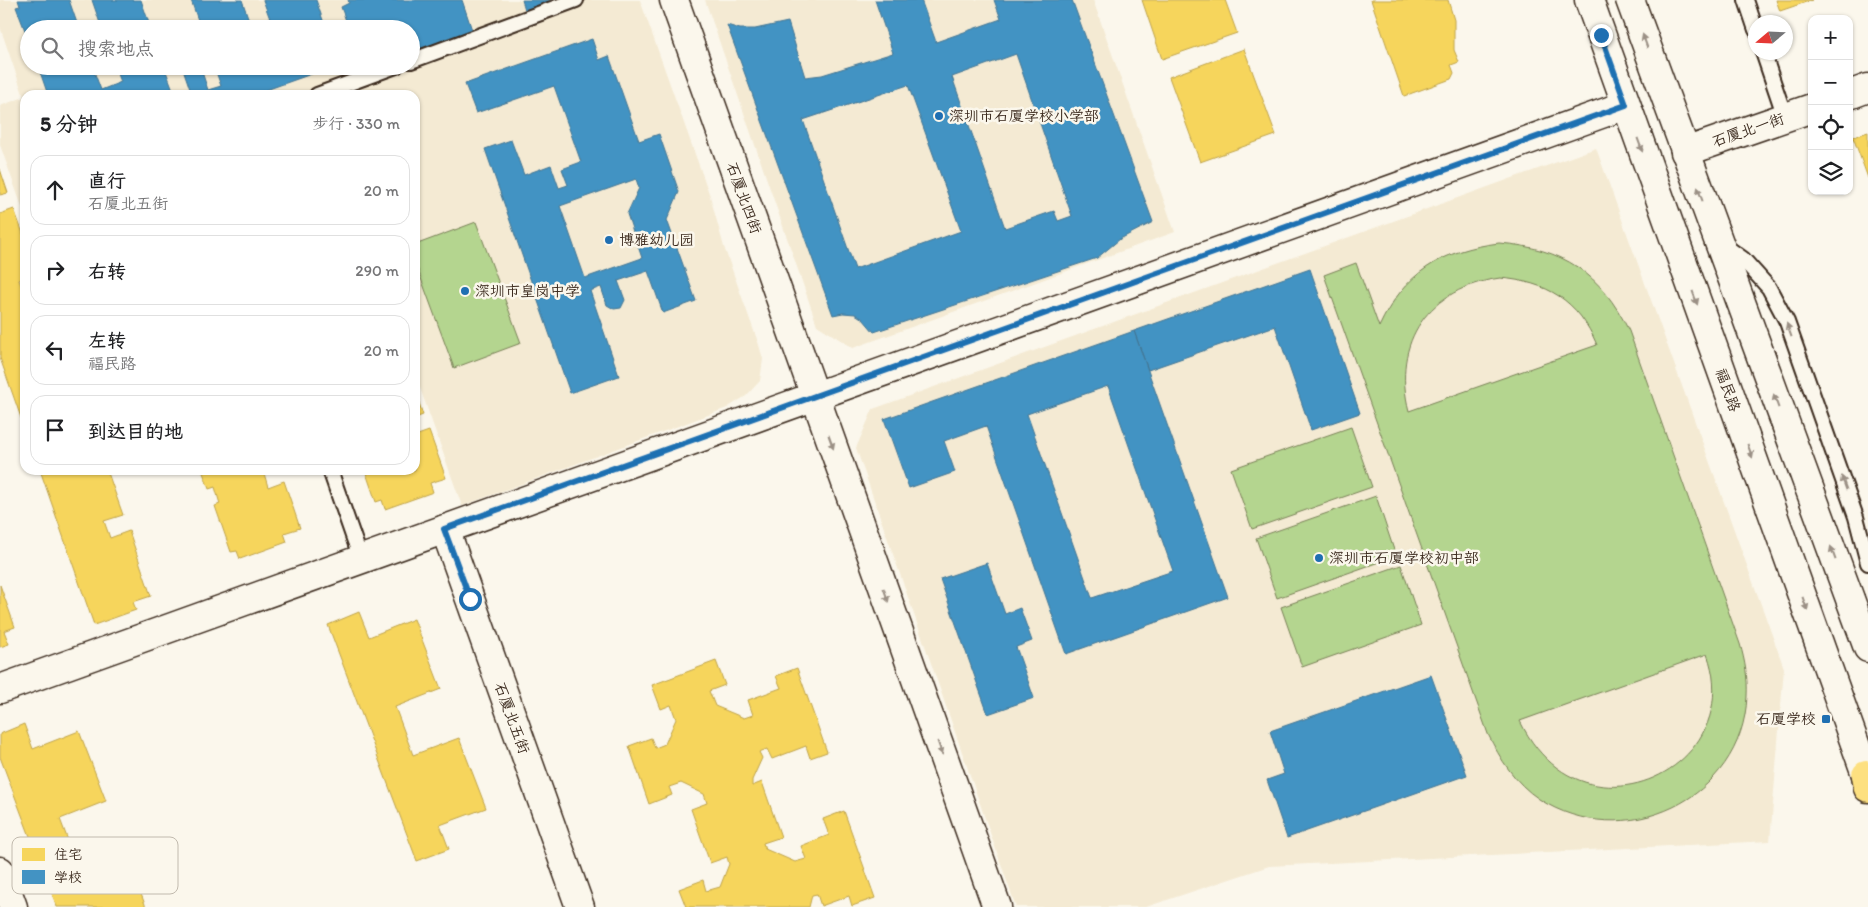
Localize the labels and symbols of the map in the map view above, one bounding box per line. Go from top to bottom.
north arrow [1748,15,1793,60]
route end [1590,24,1613,47]
one-way arrow [1641,33,1648,48]
place label: 深圳市石厦学校小学部 [949,107,1099,125]
street label: 石厦北一街 [1710,109,1786,151]
marker: 深圳市石厦学校小学部 [933,110,945,122]
one-way arrow [1637,138,1645,153]
street label: 石厦北四街 [723,160,765,236]
one-way arrow [1696,186,1703,201]
place label: 博雅幼儿园 [619,231,694,249]
marker: 博雅幼儿园 [603,234,615,246]
place label: 深圳市皇岗中学 [475,282,580,300]
marker: 深圳市皇岗中学 [459,285,471,297]
one-way arrow [1692,290,1699,305]
one-way arrow [1785,322,1793,337]
street label: 福民路 [1712,366,1744,414]
one-way arrow [1772,393,1780,408]
one-way arrow [827,435,835,450]
one-way arrow [1747,443,1754,458]
one-way arrow [1840,475,1848,490]
one-way arrow [1829,545,1837,560]
place label: 深圳市石厦学校初中部 [1329,549,1479,567]
marker: 深圳市石厦学校初中部 [1313,552,1325,564]
route start [459,588,482,611]
one-way arrow [882,588,890,603]
one-way arrow [1802,596,1809,611]
street label: 石厦北五街 [491,680,533,756]
place label: 石厦学校 [1756,710,1816,728]
marker: 石厦学校 [1820,713,1832,725]
one-way arrow [936,741,944,756]
legend [12,837,178,894]
text: 住宅 [54,846,82,863]
text: 学校 [54,869,82,886]

